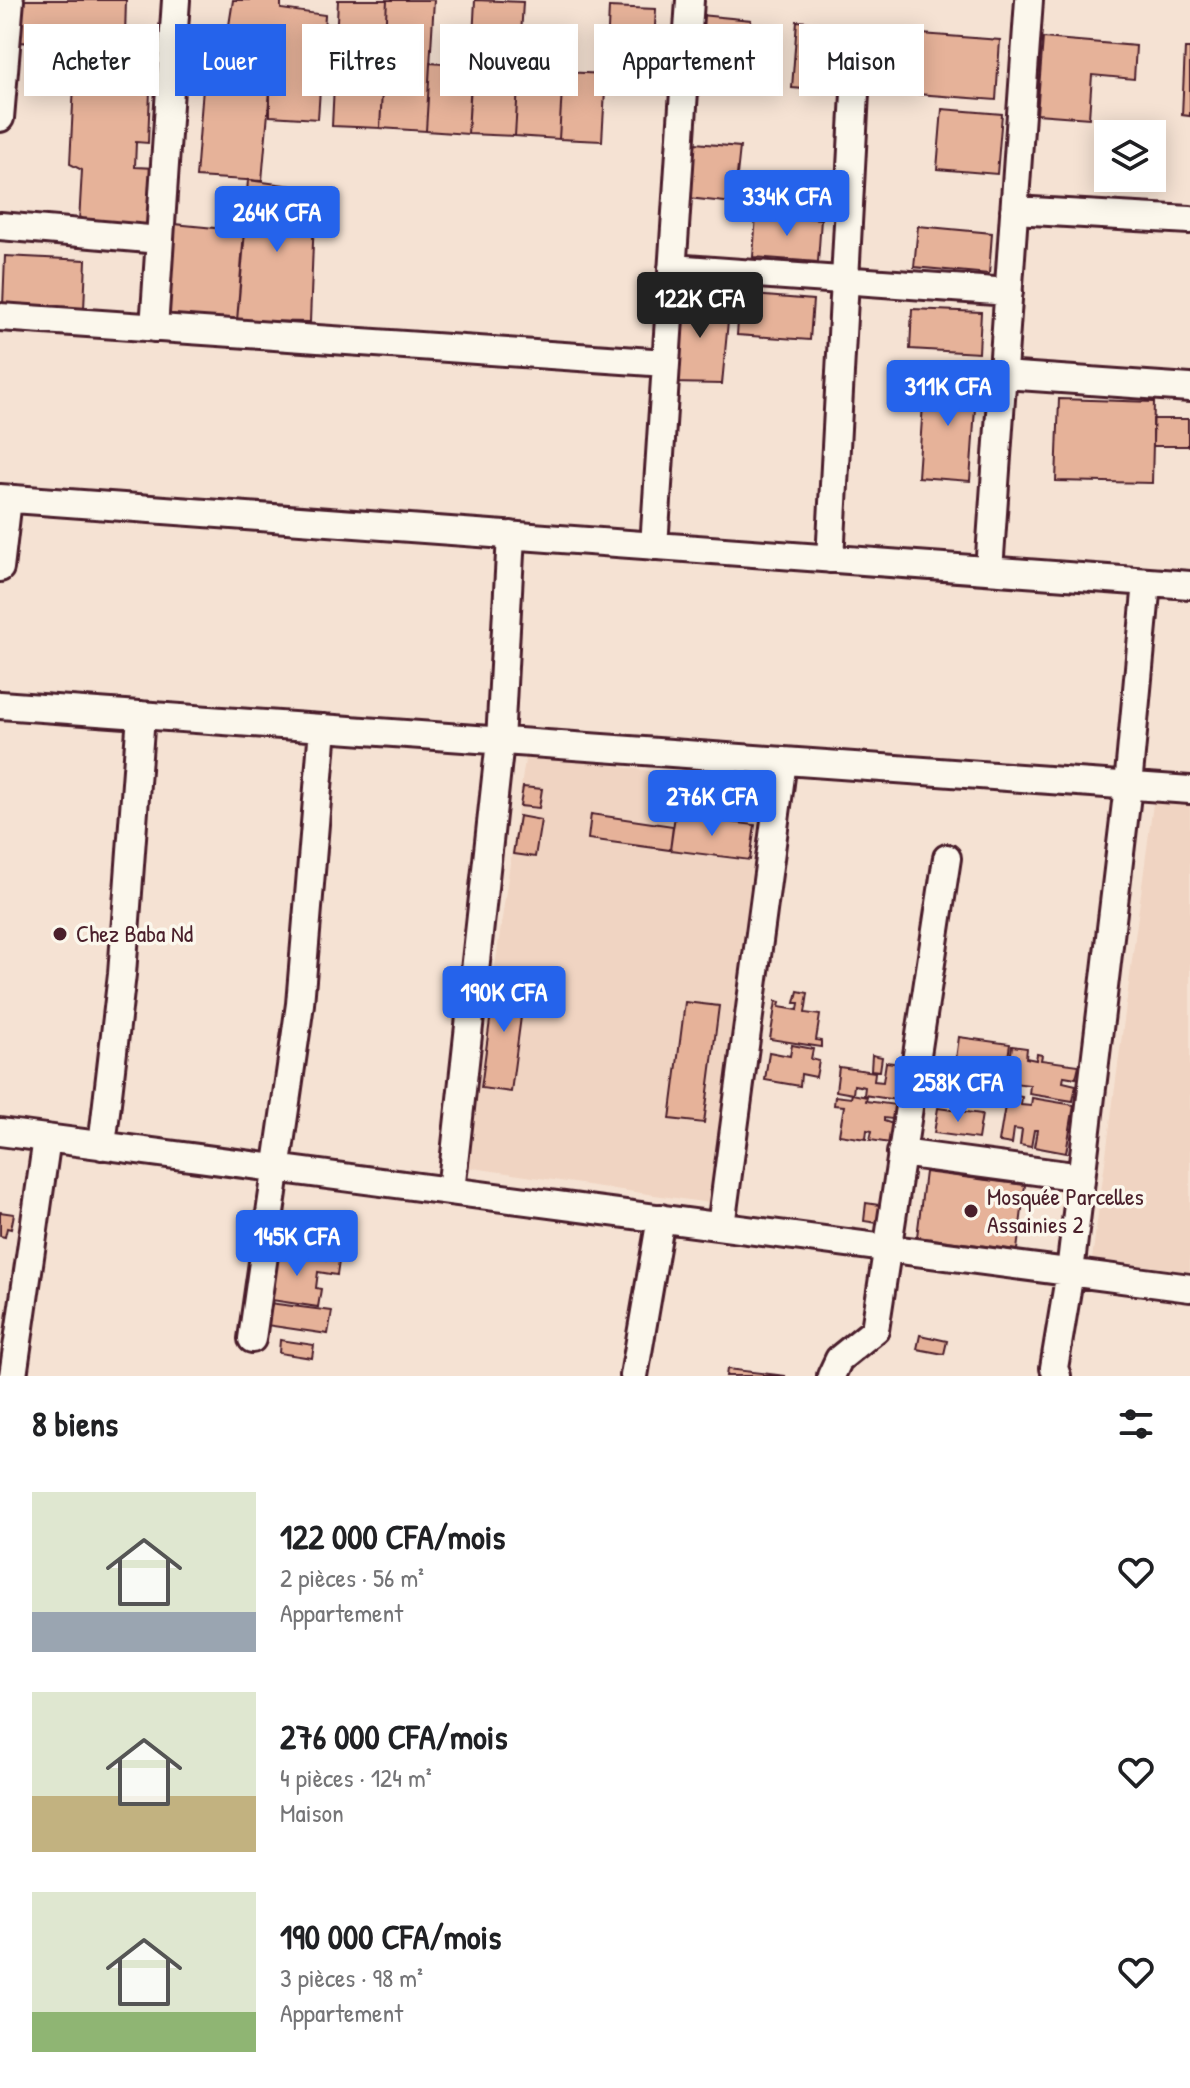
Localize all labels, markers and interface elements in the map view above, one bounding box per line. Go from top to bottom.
chip: Acheter [24,24,159,96]
chip: Louer [175,24,286,96]
chip: Filtres [302,24,424,96]
chip: Nouveau [440,24,578,96]
chip: Appartement [594,24,783,96]
chip: Maison [799,24,924,96]
map controls [1094,120,1166,192]
button: layers [1094,120,1166,192]
pin: 334K CFA [704,170,870,238]
text: 334K CFA [742,178,832,213]
pin: 264K CFA [194,186,360,254]
text: 264K CFA [233,194,321,229]
pin: 122K CFA [617,272,783,340]
text: 122K CFA [655,280,745,315]
pin: 311K CFA [865,360,1031,428]
text: 311K CFA [905,368,991,403]
pin: 276K CFA [629,770,795,838]
text: 276K CFA [666,778,758,813]
place label: Chez Baba Nd [76,917,193,949]
marker: Chez Baba Nd [51,925,69,943]
pin: 190K CFA [421,966,587,1034]
text: 190K CFA [461,974,547,1009]
pin: 258K CFA [875,1056,1041,1124]
text: 258K CFA [913,1064,1003,1099]
place label: Mosquée Parcelles Assainies 2 [987,1180,1144,1240]
marker: Mosquée Parcelles Assainies 2 [962,1202,980,1220]
pin: 145K CFA [214,1210,380,1278]
text: 145K CFA [254,1218,340,1253]
text: 8 biens [32,1401,118,1447]
icon: filters [1114,1402,1158,1446]
text: 122 000 CFA/mois [280,1514,505,1560]
icon: home [96,1524,192,1620]
icon: heart [1114,1550,1158,1594]
text: 2 pièces · 56 m² [280,1560,424,1595]
text: Appartement [280,1595,403,1630]
text: 276 000 CFA/mois [280,1714,508,1760]
icon: home [96,1724,192,1820]
icon: heart [1114,1750,1158,1794]
text: 4 pièces · 124 m² [280,1760,432,1795]
text: Maison [280,1795,344,1830]
text: 190 000 CFA/mois [280,1914,501,1960]
icon: home [96,1924,192,2020]
icon: heart [1114,1950,1158,1994]
text: 3 pièces · 98 m² [280,1960,423,1995]
text: Appartement [280,1995,403,2030]

